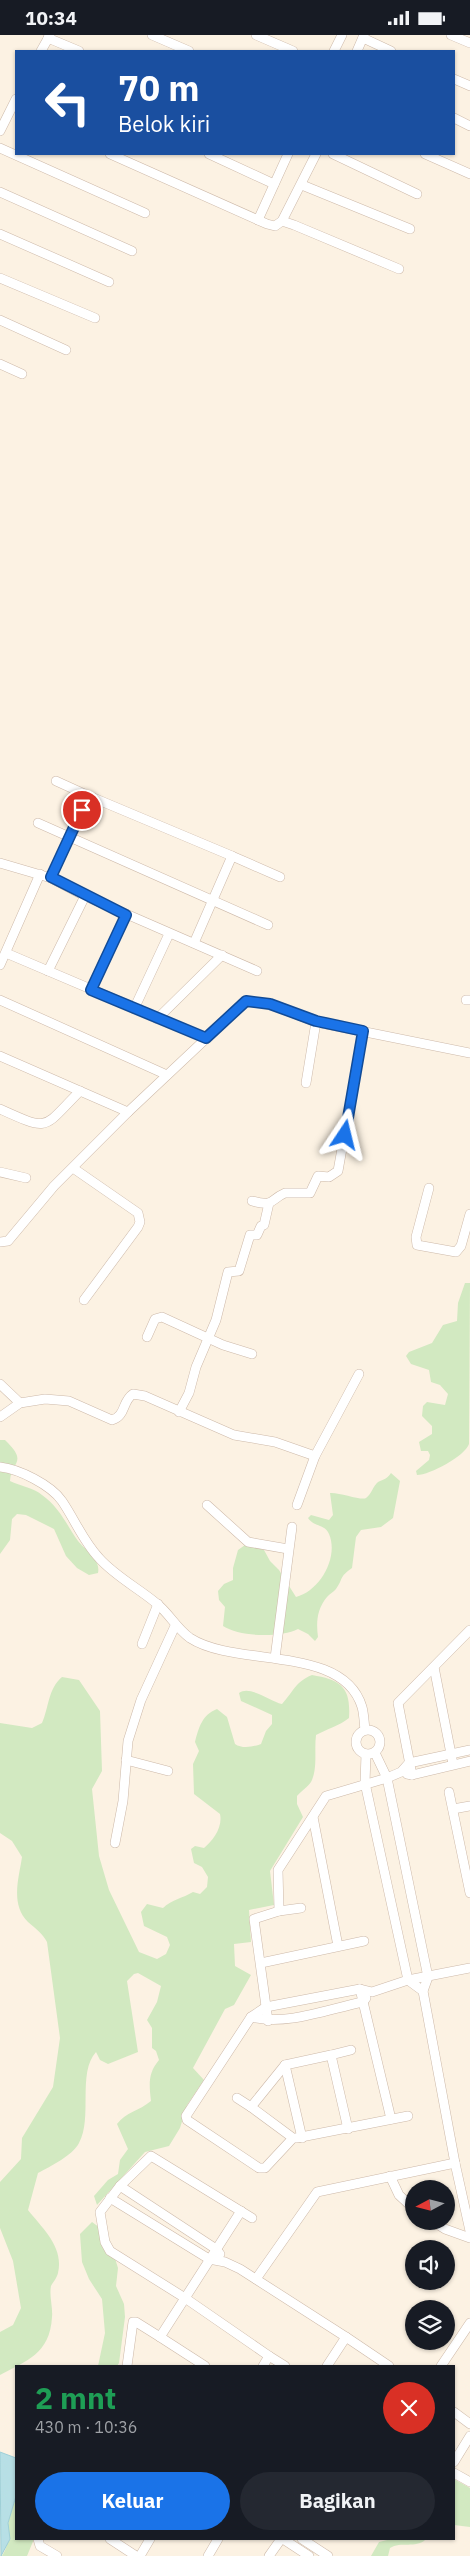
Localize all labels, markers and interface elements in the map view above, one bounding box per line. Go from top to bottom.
text: 10:34 [25,6,77,30]
text: 70 m [118,65,200,111]
icon: left [35,70,100,135]
text: Belok kiri [118,109,210,138]
pin [61,789,103,831]
icon: arrive [68,796,96,824]
position arrow [318,1108,370,1160]
north arrow [405,2180,455,2230]
map controls [405,2180,455,2350]
button: sound [405,2240,455,2290]
button: layers [405,2300,455,2350]
text: 2 mnt [35,2378,116,2417]
button: close [383,2382,435,2434]
text: 430 m · 10:36 [35,2417,137,2437]
button: Keluar [35,2472,230,2530]
button: Bagikan [240,2472,435,2530]

